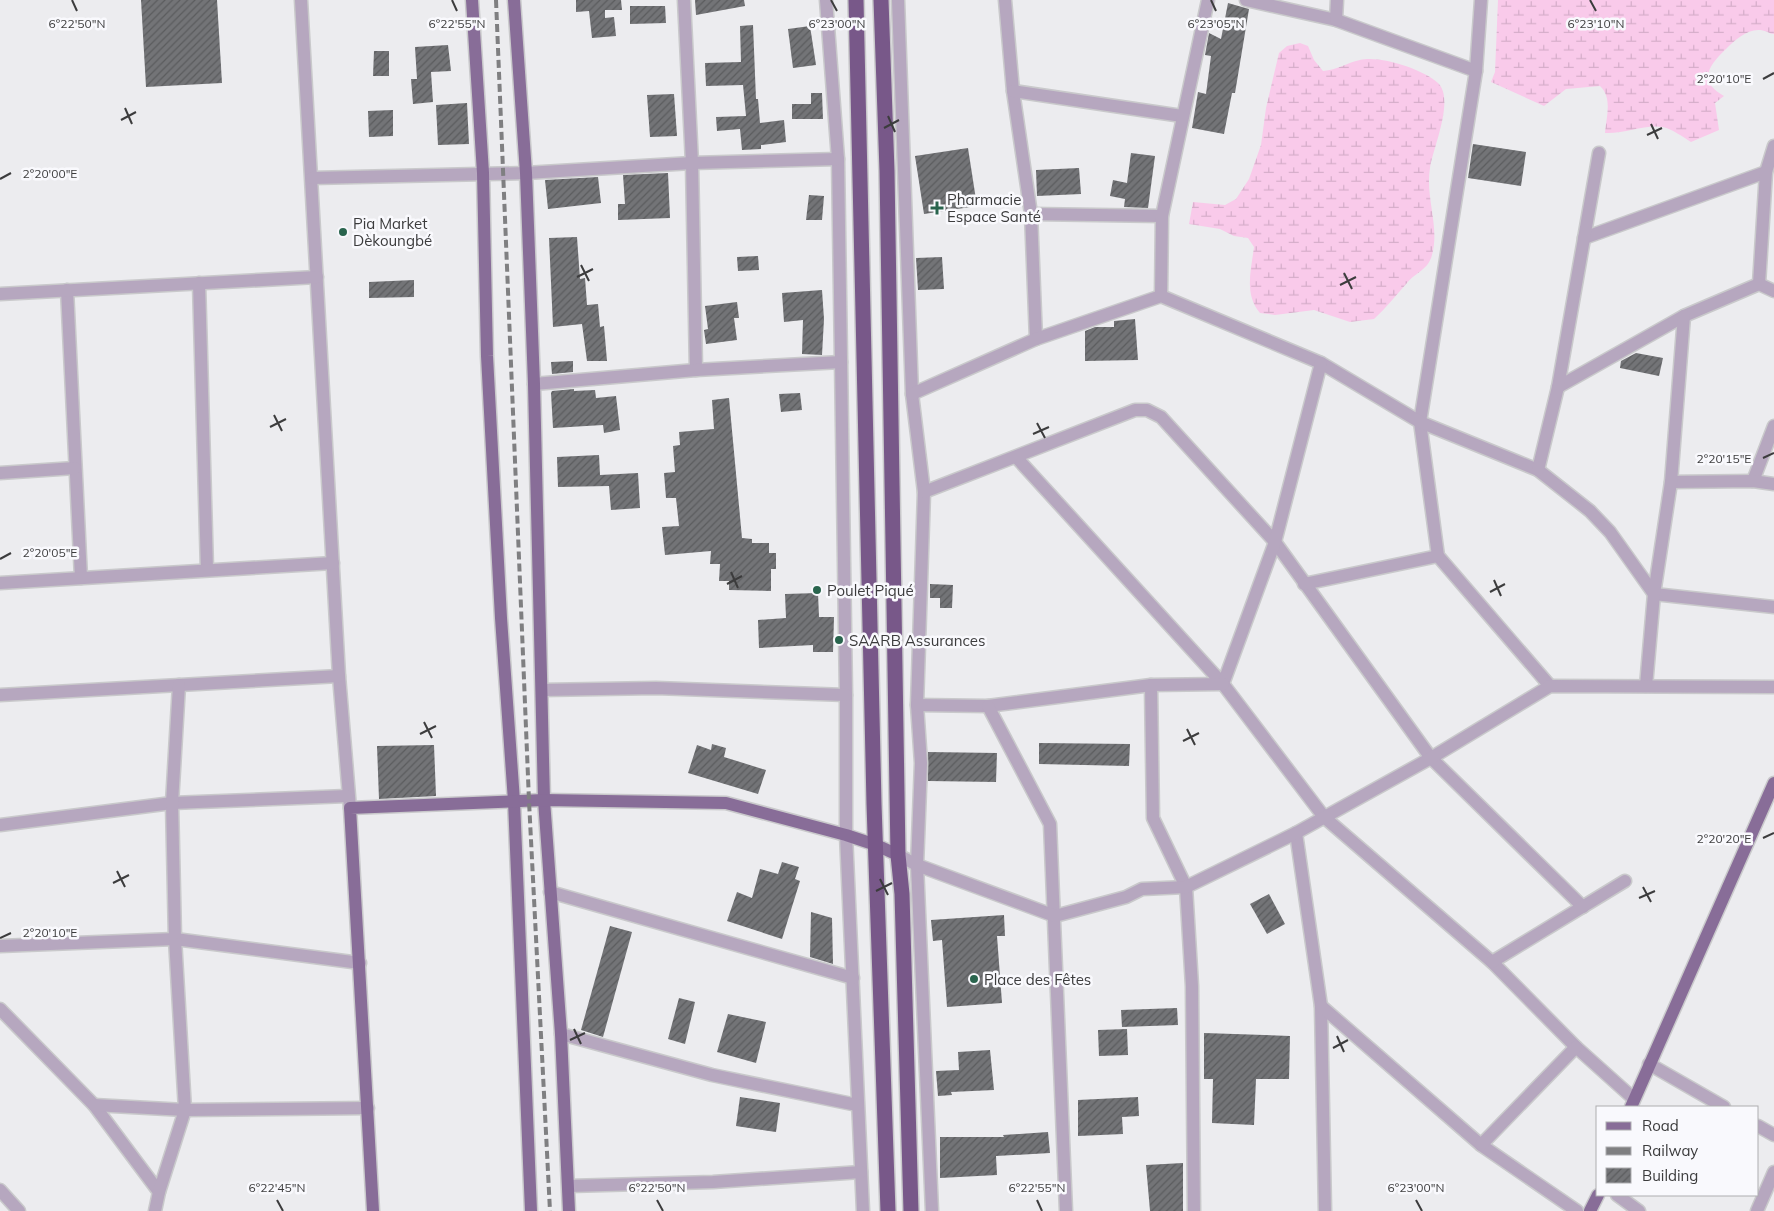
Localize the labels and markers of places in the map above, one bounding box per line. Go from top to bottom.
place label: Pharmacie Espace Santé [947,190,1041,226]
marker: Pharmacie Espace Santé [931,202,943,214]
place label: Pia Market Dèkoungbé [353,214,432,250]
marker: Pia Market Dèkoungbé [337,226,349,238]
place label: Poulet Piqué [827,581,914,600]
marker: Poulet Piqué [811,584,823,596]
place label: SAARB Assurances [849,631,985,650]
marker: SAARB Assurances [833,634,845,646]
place label: Place des Fêtes [984,970,1091,989]
marker: Place des Fêtes [968,973,980,985]

